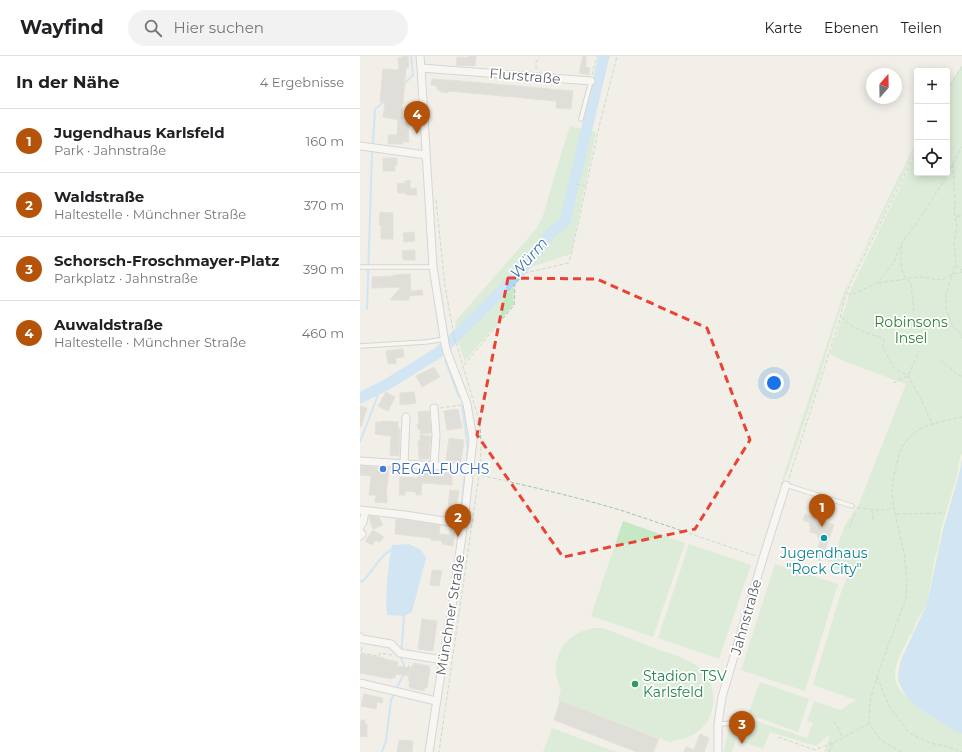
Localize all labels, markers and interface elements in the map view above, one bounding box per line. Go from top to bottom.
search box [128,10,408,46]
text: Wayfind [20,16,104,39]
icon: search [142,17,164,39]
text: Hier suchen [174,18,264,37]
text: Karte [764,19,802,37]
text: Ebenen [824,19,879,37]
text: Teilen [901,19,942,37]
street label: Flurstraße [489,64,561,88]
north arrow [866,68,902,104]
map controls [914,68,950,176]
button: + [914,68,950,104]
text: In der Nähe [16,72,120,92]
text: 4 Ergebnisse [260,74,344,90]
pin: 4 [404,101,430,134]
button: − [914,104,950,140]
text: Jugendhaus Karlsfeld [54,123,225,142]
text: 1 [26,133,32,149]
text: 160 m [306,133,344,149]
button: locate [914,140,950,176]
text: Park · Jahnstraße [54,142,166,158]
text: Waldstraße [54,187,144,206]
text: 2 [25,197,33,213]
text: 370 m [304,197,344,213]
text: Haltestelle · Münchner Straße [54,206,246,222]
water label: Würm [506,233,551,282]
text: Schorsch-Froschmayer-Platz [54,251,279,270]
text: 3 [25,261,33,277]
text: 390 m [303,261,344,277]
text: Parkplatz · Jahnstraße [54,270,198,286]
park label: Robinsons Insel [874,313,948,347]
text: Auwaldstraße [54,315,163,334]
text: 4 [25,325,33,341]
text: 460 m [302,325,344,341]
text: Haltestelle · Münchner Straße [54,334,246,350]
your location [764,373,784,393]
place label: REGALFUCHS [391,460,489,478]
marker: REGALFUCHS [378,464,388,474]
pin: 1 [809,494,835,527]
pin: 2 [445,504,471,537]
marker: Jugendhaus "Rock City" [819,533,829,543]
place label: Jugendhaus "Rock City" [779,544,868,578]
street label: Münchner Straße [432,553,468,677]
street label: Jahnstraße [726,577,765,658]
place label: Stadion TSV Karlsfeld [643,667,727,701]
marker: Stadion TSV Karlsfeld [630,679,640,689]
pin: 3 [729,711,755,744]

